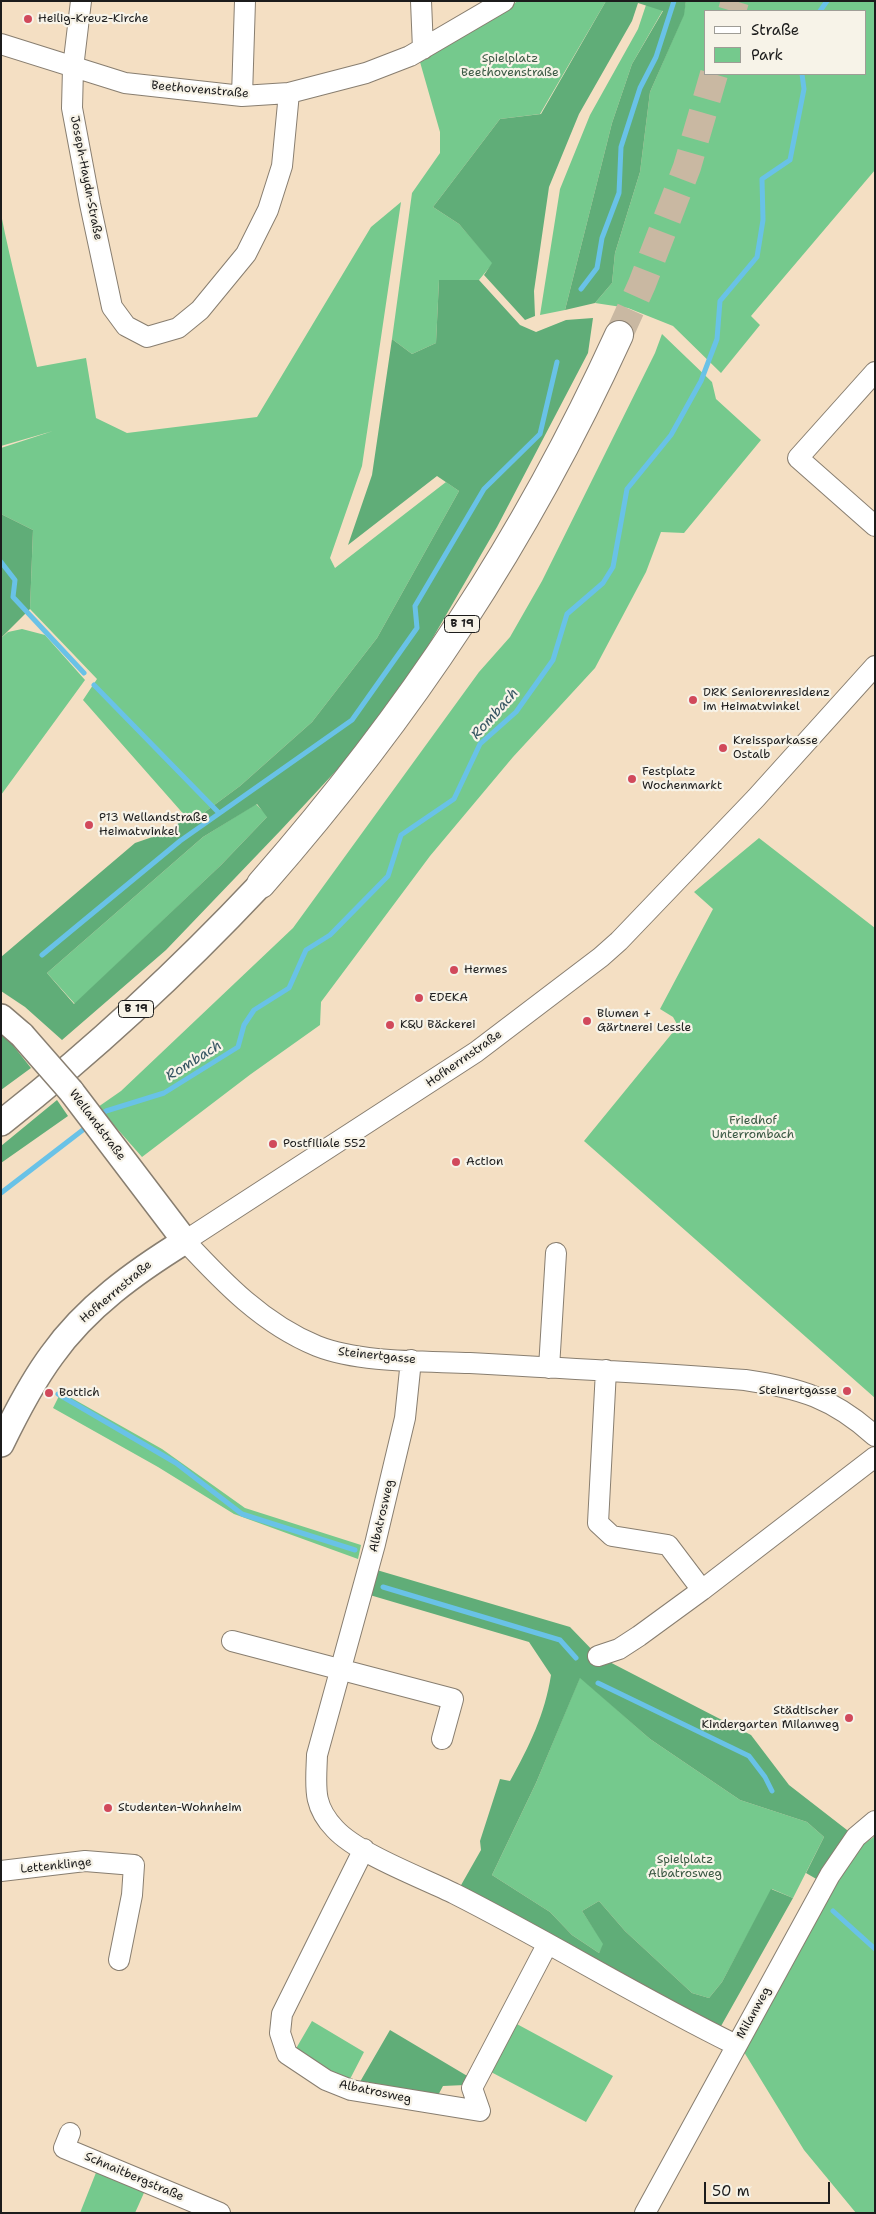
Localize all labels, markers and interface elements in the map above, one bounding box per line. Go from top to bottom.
legend [704,10,866,75]
place label: Heilig-Kreuz-Kirche [38,12,148,26]
marker: Heilig-Kreuz-Kirche [22,13,34,25]
text: Straße [751,20,799,40]
text: Park [751,45,783,65]
park label: Spielplatz Beethovenstraße [461,52,559,80]
street label: Beethovenstraße [151,79,249,101]
street label: Joseph-Haydn-Straße [67,115,105,241]
road number: B 19 [444,616,480,632]
water label: Rombach [468,685,522,743]
place label: DRK Seniorenresidenz im Heimatwinkel [703,686,830,714]
marker: DRK Seniorenresidenz im Heimatwinkel [687,694,699,706]
place label: Kreissparkasse Ostalb [733,734,818,762]
marker: Kreissparkasse Ostalb [717,742,729,754]
place label: Festplatz Wochenmarkt [642,765,722,793]
marker: Festplatz Wochenmarkt [626,773,638,785]
place label: P13 Wellandstraße Heimatwinkel [99,811,208,839]
marker: P13 Wellandstraße Heimatwinkel [83,819,95,831]
place label: Hermes [464,963,507,977]
marker: Hermes [448,964,460,976]
place label: EDEKA [429,991,468,1005]
marker: EDEKA [413,992,425,1004]
road number: B 19 [118,1001,154,1018]
place label: Blumen + Gärtnerei Lessle [597,1007,691,1035]
marker: Blumen + Gärtnerei Lessle [581,1015,593,1027]
place label: K&U Bäckerei [400,1018,476,1032]
marker: K&U Bäckerei [384,1019,396,1031]
street label: Hofherrnstraße [423,1027,505,1091]
water label: Rombach [163,1037,225,1085]
street label: Wellandstraße [66,1087,128,1163]
park label: Friedhof Unterrombach [712,1114,794,1142]
place label: Postfiliale 552 [283,1137,366,1151]
marker: Postfiliale 552 [267,1138,279,1150]
place label: Action [466,1155,503,1169]
marker: Action [450,1156,462,1168]
street label: Hofherrnstraße [77,1258,155,1326]
street label: Steinertgasse [337,1345,417,1367]
place label: Steinertgasse [759,1384,837,1398]
marker: Steinertgasse [841,1385,853,1397]
place label: Bottich [59,1386,100,1400]
marker: Bottich [43,1387,55,1399]
street label: Albatrosweg [367,1478,397,1554]
place label: Städtischer Kindergarten Milanweg [701,1704,839,1732]
marker: Städtischer Kindergarten Milanweg [843,1712,855,1724]
place label: Studenten-Wohnheim [118,1801,242,1815]
marker: Studenten-Wohnheim [102,1802,114,1814]
park label: Spielplatz Albatrosweg [648,1853,722,1881]
street label: Lettenklinge [20,1855,92,1877]
street label: Milanweg [734,1984,774,2042]
street label: Albatrosweg [337,2077,413,2107]
street label: Schnaitbergstraße [82,2150,186,2204]
scale bar [706,2172,832,2204]
text: 50 m [712,2181,750,2201]

